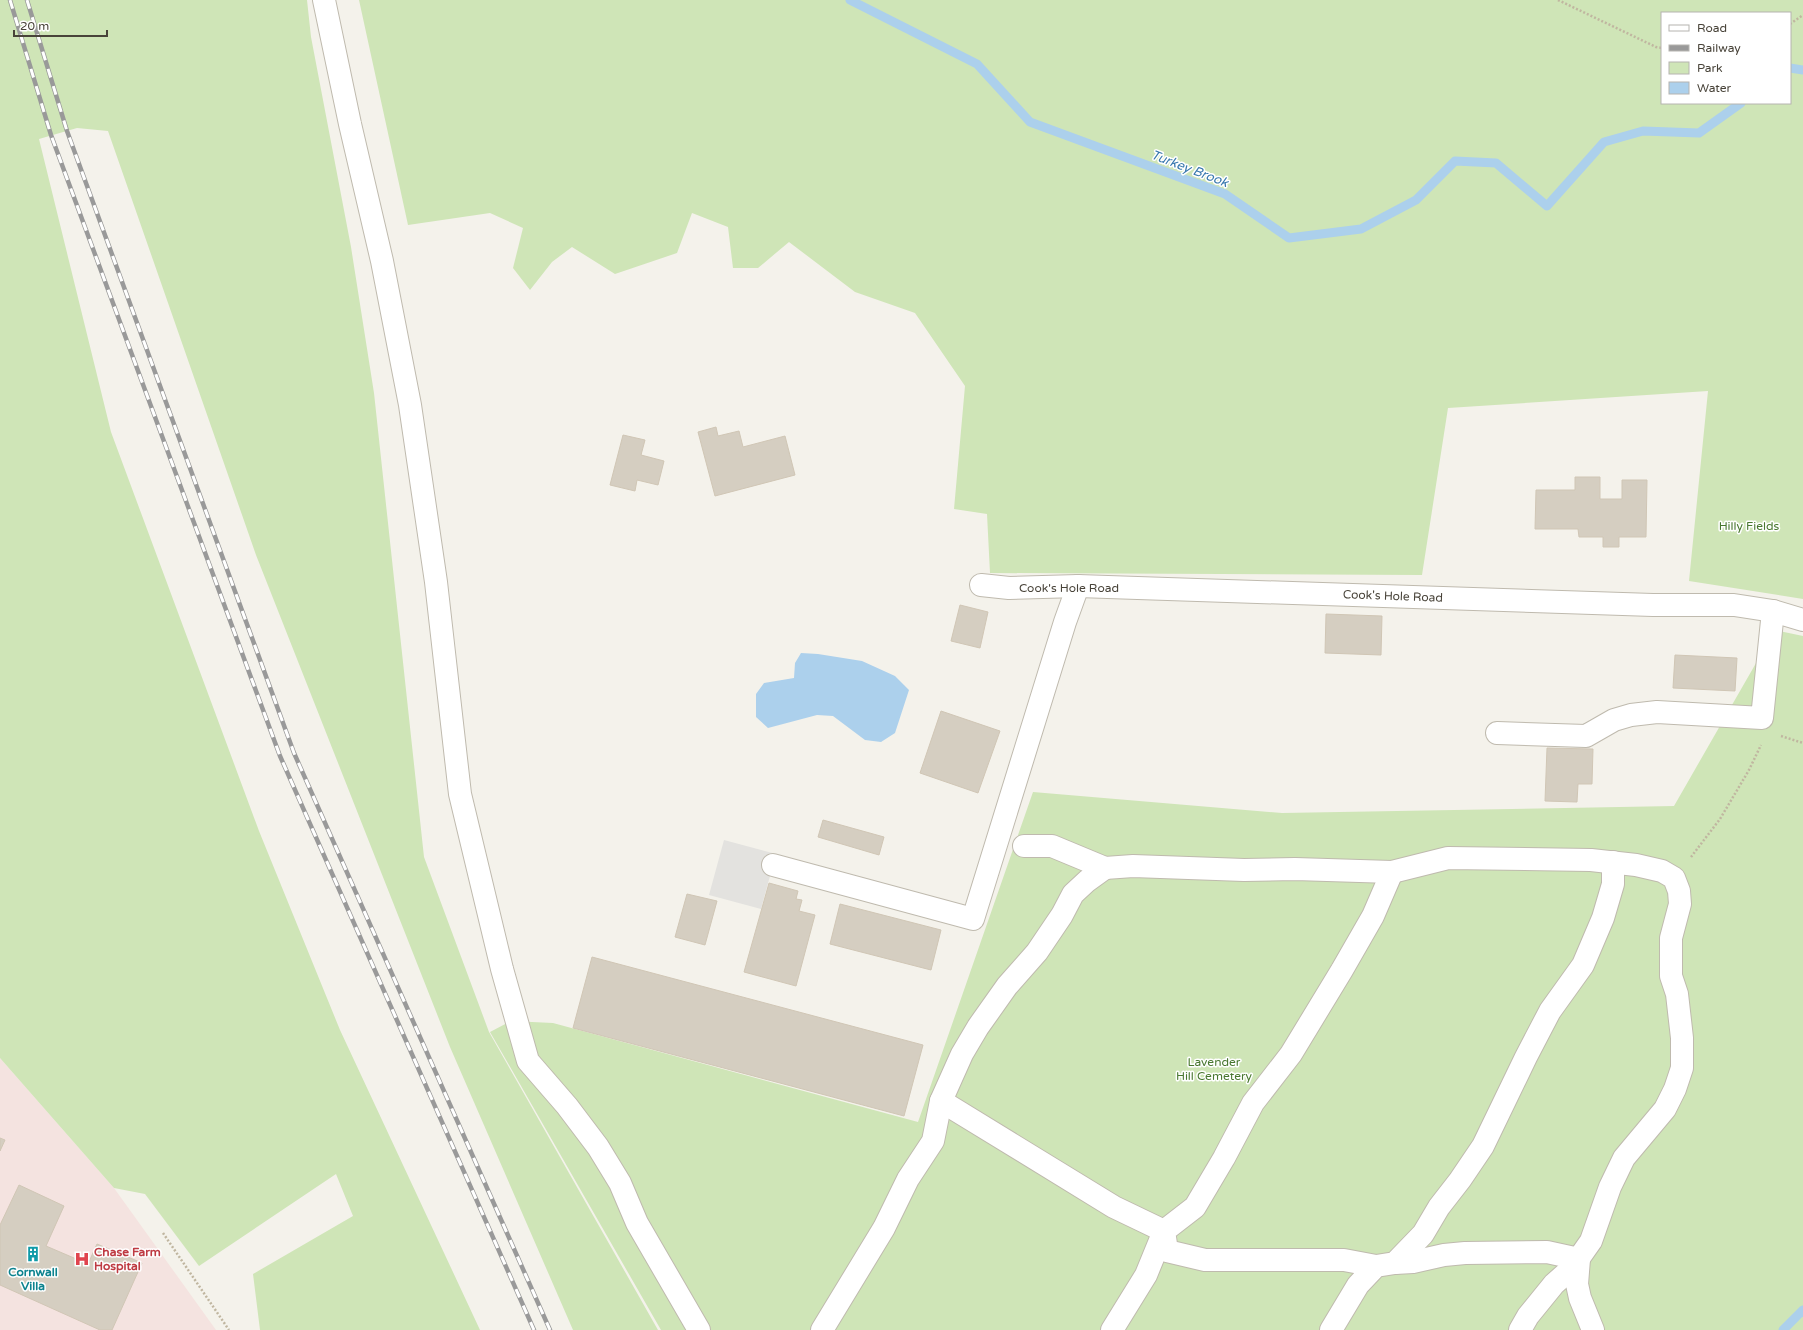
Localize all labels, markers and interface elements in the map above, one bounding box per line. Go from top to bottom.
scale bar [14,12,107,38]
legend [1661,12,1791,104]
text: 20 m [20,19,49,33]
text: Road [1697,21,1727,35]
text: Railway [1697,41,1741,55]
text: Park [1697,61,1723,75]
text: Water [1697,81,1732,95]
water label: Turkey Brook [1149,147,1231,191]
park label: Hilly Fields [1719,519,1780,533]
street label: Cook's Hole Road [1019,581,1119,595]
street label: Cook's Hole Road [1343,587,1443,605]
park label: Lavender Hill Cemetery [1176,1055,1253,1083]
building icon: Cornwall Villa [24,1245,42,1263]
place label: Chase Farm Hospital [94,1245,161,1274]
hospital icon: Chase Farm Hospital [73,1250,91,1268]
place label: Cornwall Villa [8,1265,58,1293]

